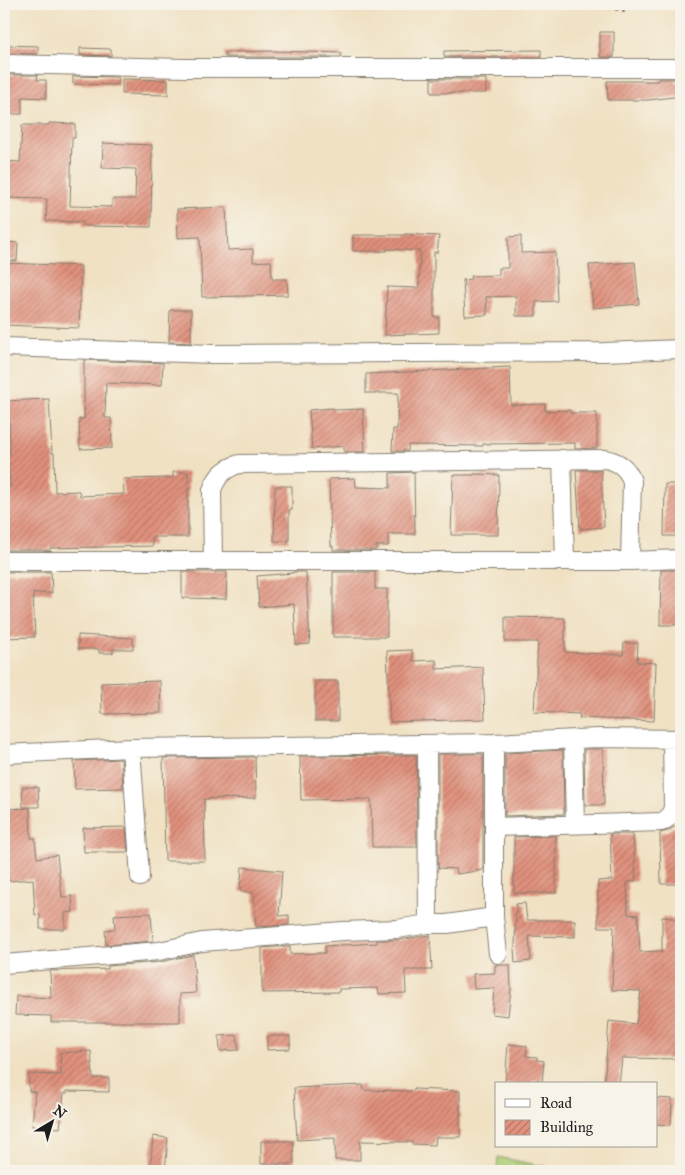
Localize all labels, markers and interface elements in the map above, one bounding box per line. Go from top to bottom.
legend [495,1082,658,1148]
text: Road [540,1094,572,1112]
north arrow [28,1098,78,1148]
text: N [50,1102,70,1123]
text: Building [540,1118,594,1136]

